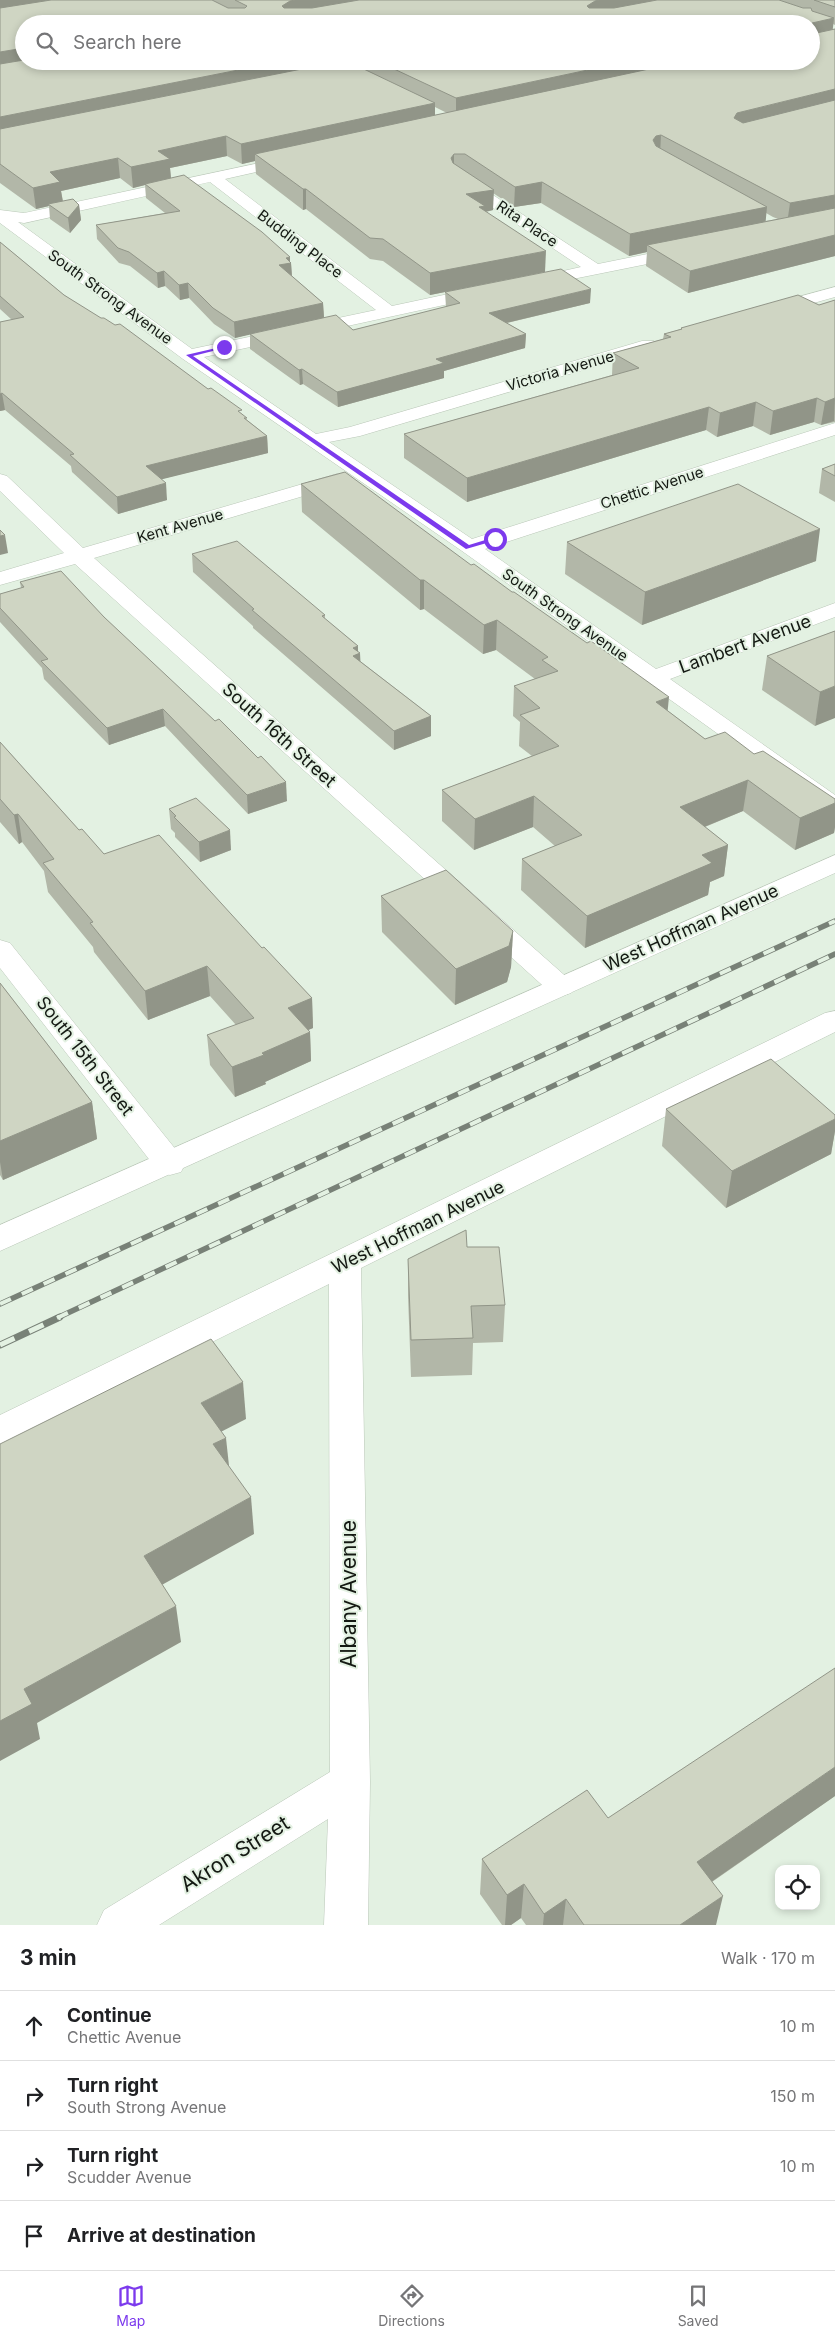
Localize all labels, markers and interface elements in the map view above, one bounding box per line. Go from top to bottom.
search box [15,15,820,70]
icon: search [33,29,61,57]
text: Search here [73,31,182,54]
street label: Rita Place [493,196,562,251]
street label: Budding Place [254,205,347,282]
street label: South Strong Avenue [44,245,176,348]
route end [213,336,236,359]
street label: Victoria Avenue [504,346,616,395]
street label: Chettic Avenue [598,462,706,513]
street label: Kent Avenue [135,504,225,547]
route start [484,528,507,551]
street label: South Strong Avenue [499,564,632,665]
street label: Lambert Avenue [676,610,814,677]
street label: South 16th Street [218,678,340,791]
street label: West Hoffman Avenue [600,879,782,976]
street label: South 15th Street [32,992,138,1119]
street label: West Hoffman Avenue [328,1176,507,1277]
street label: Albany Avenue [336,1520,361,1668]
street label: Akron Street [176,1810,294,1897]
map controls [775,1865,820,1910]
button: locate [775,1865,820,1910]
text: 3 min [20,1945,76,1970]
text: Walk · 170 m [721,1948,815,1968]
text: Continue [67,2004,152,2027]
icon: ahead [20,2012,48,2040]
text: 10 m [780,2016,815,2036]
text: Chettic Avenue [67,2027,181,2047]
text: Turn right [67,2074,158,2097]
icon: right [20,2082,48,2110]
text: 150 m [770,2086,815,2106]
text: South Strong Avenue [67,2097,226,2117]
text: Turn right [67,2144,158,2167]
icon: right [20,2152,48,2180]
text: 10 m [780,2156,815,2176]
text: Scudder Avenue [67,2167,192,2187]
icon: arrive [20,2222,48,2250]
text: Arrive at destination [67,2224,256,2247]
tab: Map [116,2282,145,2329]
tab: Directions [378,2282,445,2329]
tab: Saved [678,2282,719,2329]

